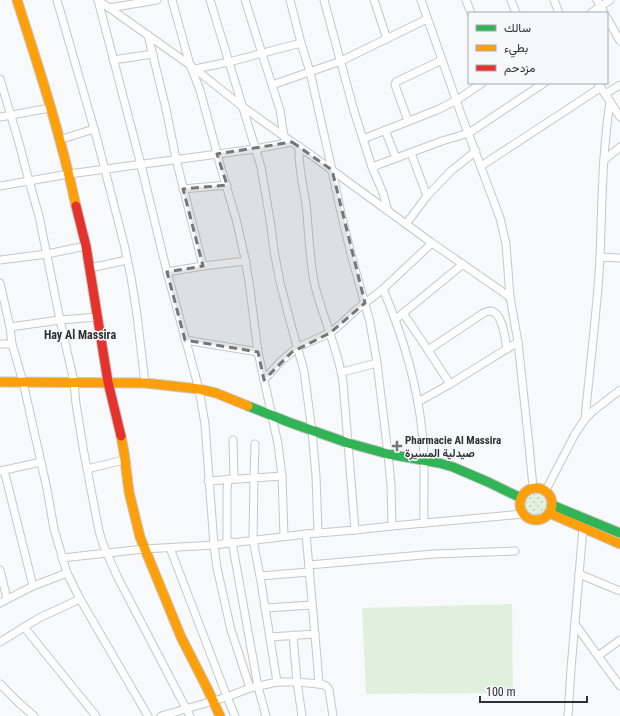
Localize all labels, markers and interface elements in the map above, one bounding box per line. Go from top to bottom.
legend [468,12,608,84]
text: سالك [504,21,531,35]
text: بطيء [504,41,528,58]
text: مزدحم [504,61,535,76]
district label: Hay Al Massira [44,328,116,342]
place label: Pharmacie Al Massira صيدلية المسيرة [405,434,501,460]
marker: Pharmacie Al Massira صيدلية المسيرة [392,441,402,451]
scale bar [480,678,587,704]
text: 100 m [486,685,516,699]

